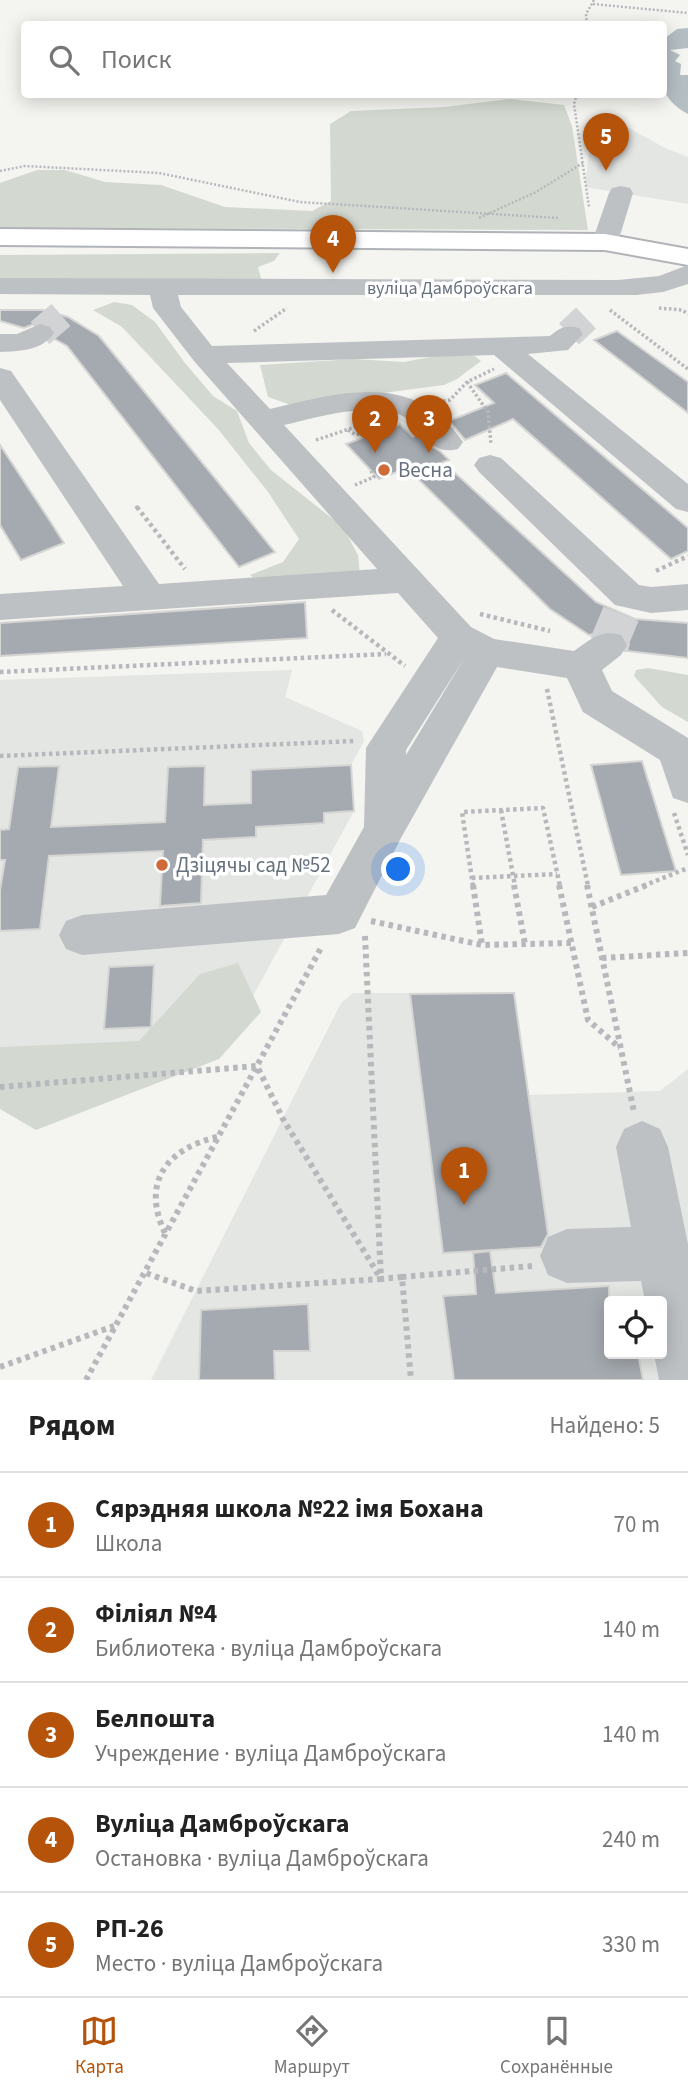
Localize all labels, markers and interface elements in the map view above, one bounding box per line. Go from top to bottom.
search box [21,21,667,98]
icon: search [45,41,83,79]
text: Поиск [101,41,171,78]
pin: 5 [583,113,629,171]
pin: 4 [310,215,356,273]
street label: вуліца Дамброўскага [367,276,533,301]
pin: 2 [352,395,398,453]
pin: 3 [406,395,452,453]
place label: Весна [398,455,453,485]
marker: Весна [376,462,392,478]
place label: Дзіцячы сад №52 [176,850,331,880]
your location [381,852,415,886]
marker: Дзіцячы сад №52 [154,857,170,873]
pin: 1 [441,1147,487,1205]
map controls [604,1296,667,1359]
button: locate [604,1296,667,1359]
text: Рядом [28,1404,116,1447]
text: Найдено: 5 [550,1409,660,1442]
text: Сярэдняя школа №22 імя Бохана [95,1490,484,1527]
text: 1 [45,1508,57,1541]
text: 70 m [613,1508,660,1541]
text: Школа [95,1527,162,1560]
text: Філіял №4 [95,1595,217,1632]
text: 2 [45,1613,57,1646]
text: 140 m [602,1613,660,1646]
text: Библиотека · вуліца Дамброўскага [95,1632,442,1665]
text: Белпошта [95,1700,215,1737]
text: 3 [45,1718,57,1751]
text: 140 m [602,1718,660,1751]
text: Учреждение · вуліца Дамброўскага [95,1737,446,1770]
text: Вуліца Дамброўскага [95,1805,350,1842]
text: 4 [45,1823,57,1856]
text: 240 m [602,1823,660,1856]
text: Остановка · вуліца Дамброўскага [95,1842,429,1875]
text: РП-26 [95,1910,164,1947]
text: 5 [45,1928,57,1961]
text: 330 m [602,1928,660,1961]
text: Место · вуліца Дамброўскага [95,1947,383,1980]
tab: Карта [75,2012,124,2081]
tab: Маршрут [274,2012,350,2081]
tab: Сохранённые [500,2012,613,2081]

